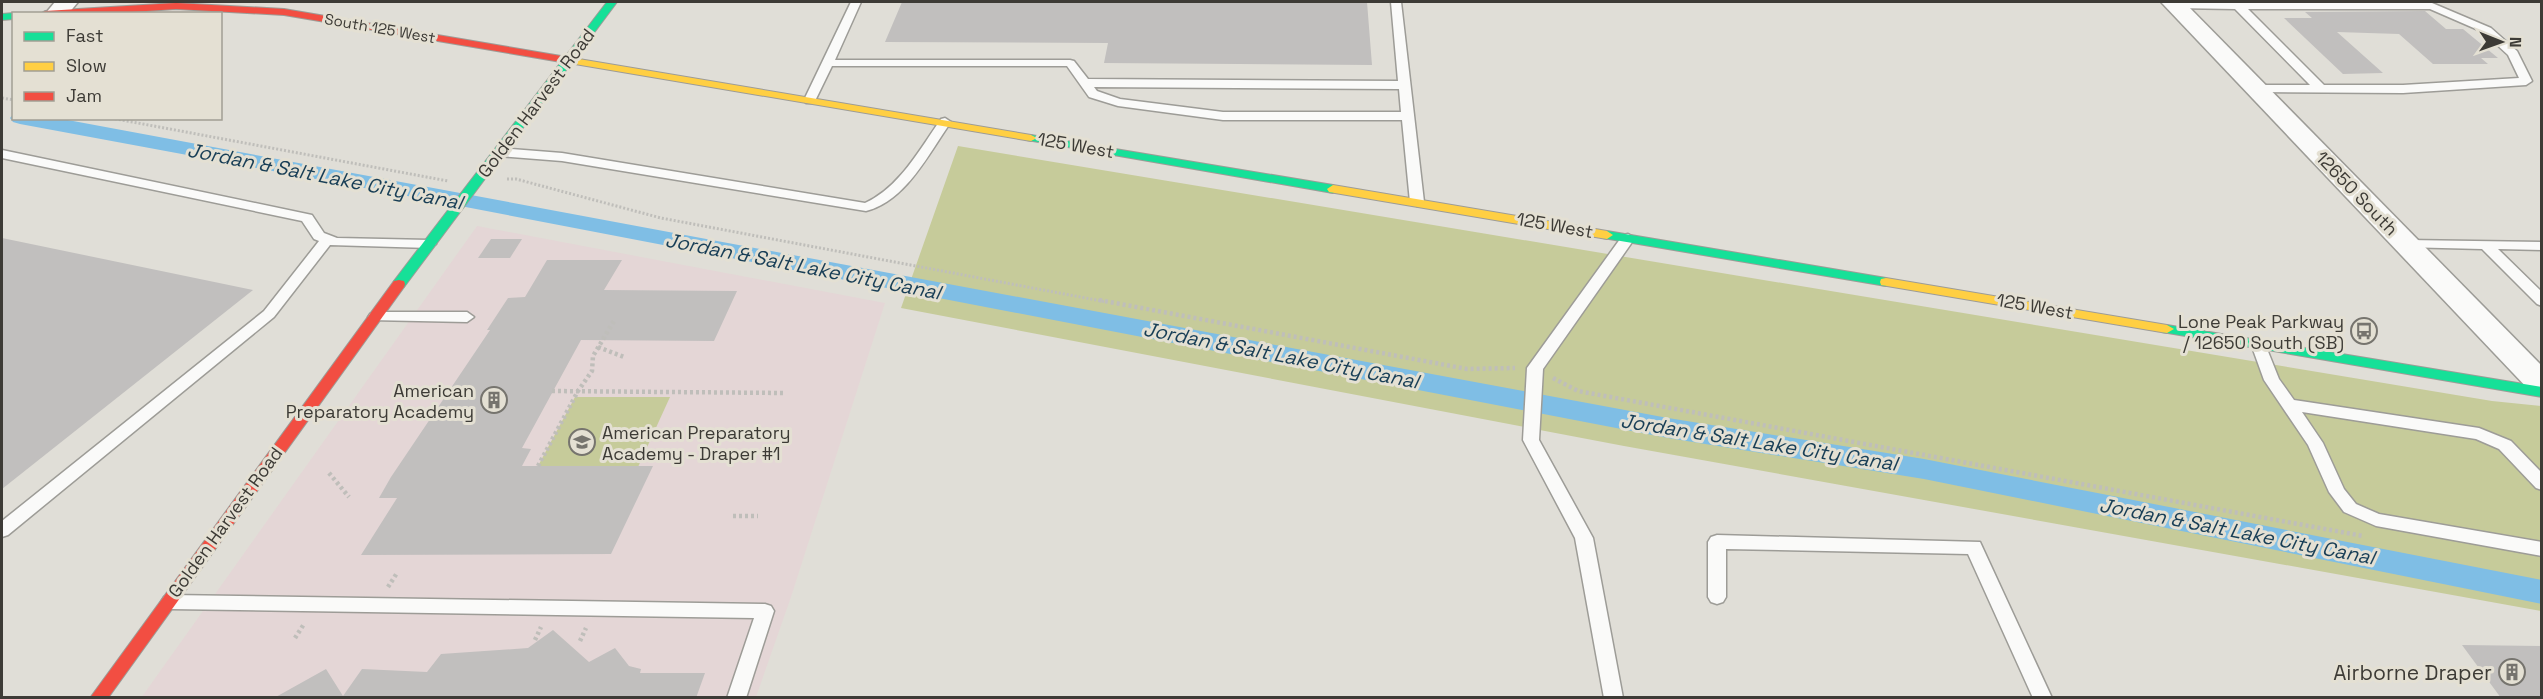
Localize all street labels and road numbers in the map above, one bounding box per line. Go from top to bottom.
street label: South 125 West [323,9,437,47]
street label: Golden Harvest Road [472,24,600,182]
street label: 125 West [1036,127,1116,163]
street label: 12650 South [2311,146,2403,240]
street label: 125 West [1515,207,1595,243]
street label: 125 West [1995,288,2075,324]
street label: Golden Harvest Road [163,442,287,602]

